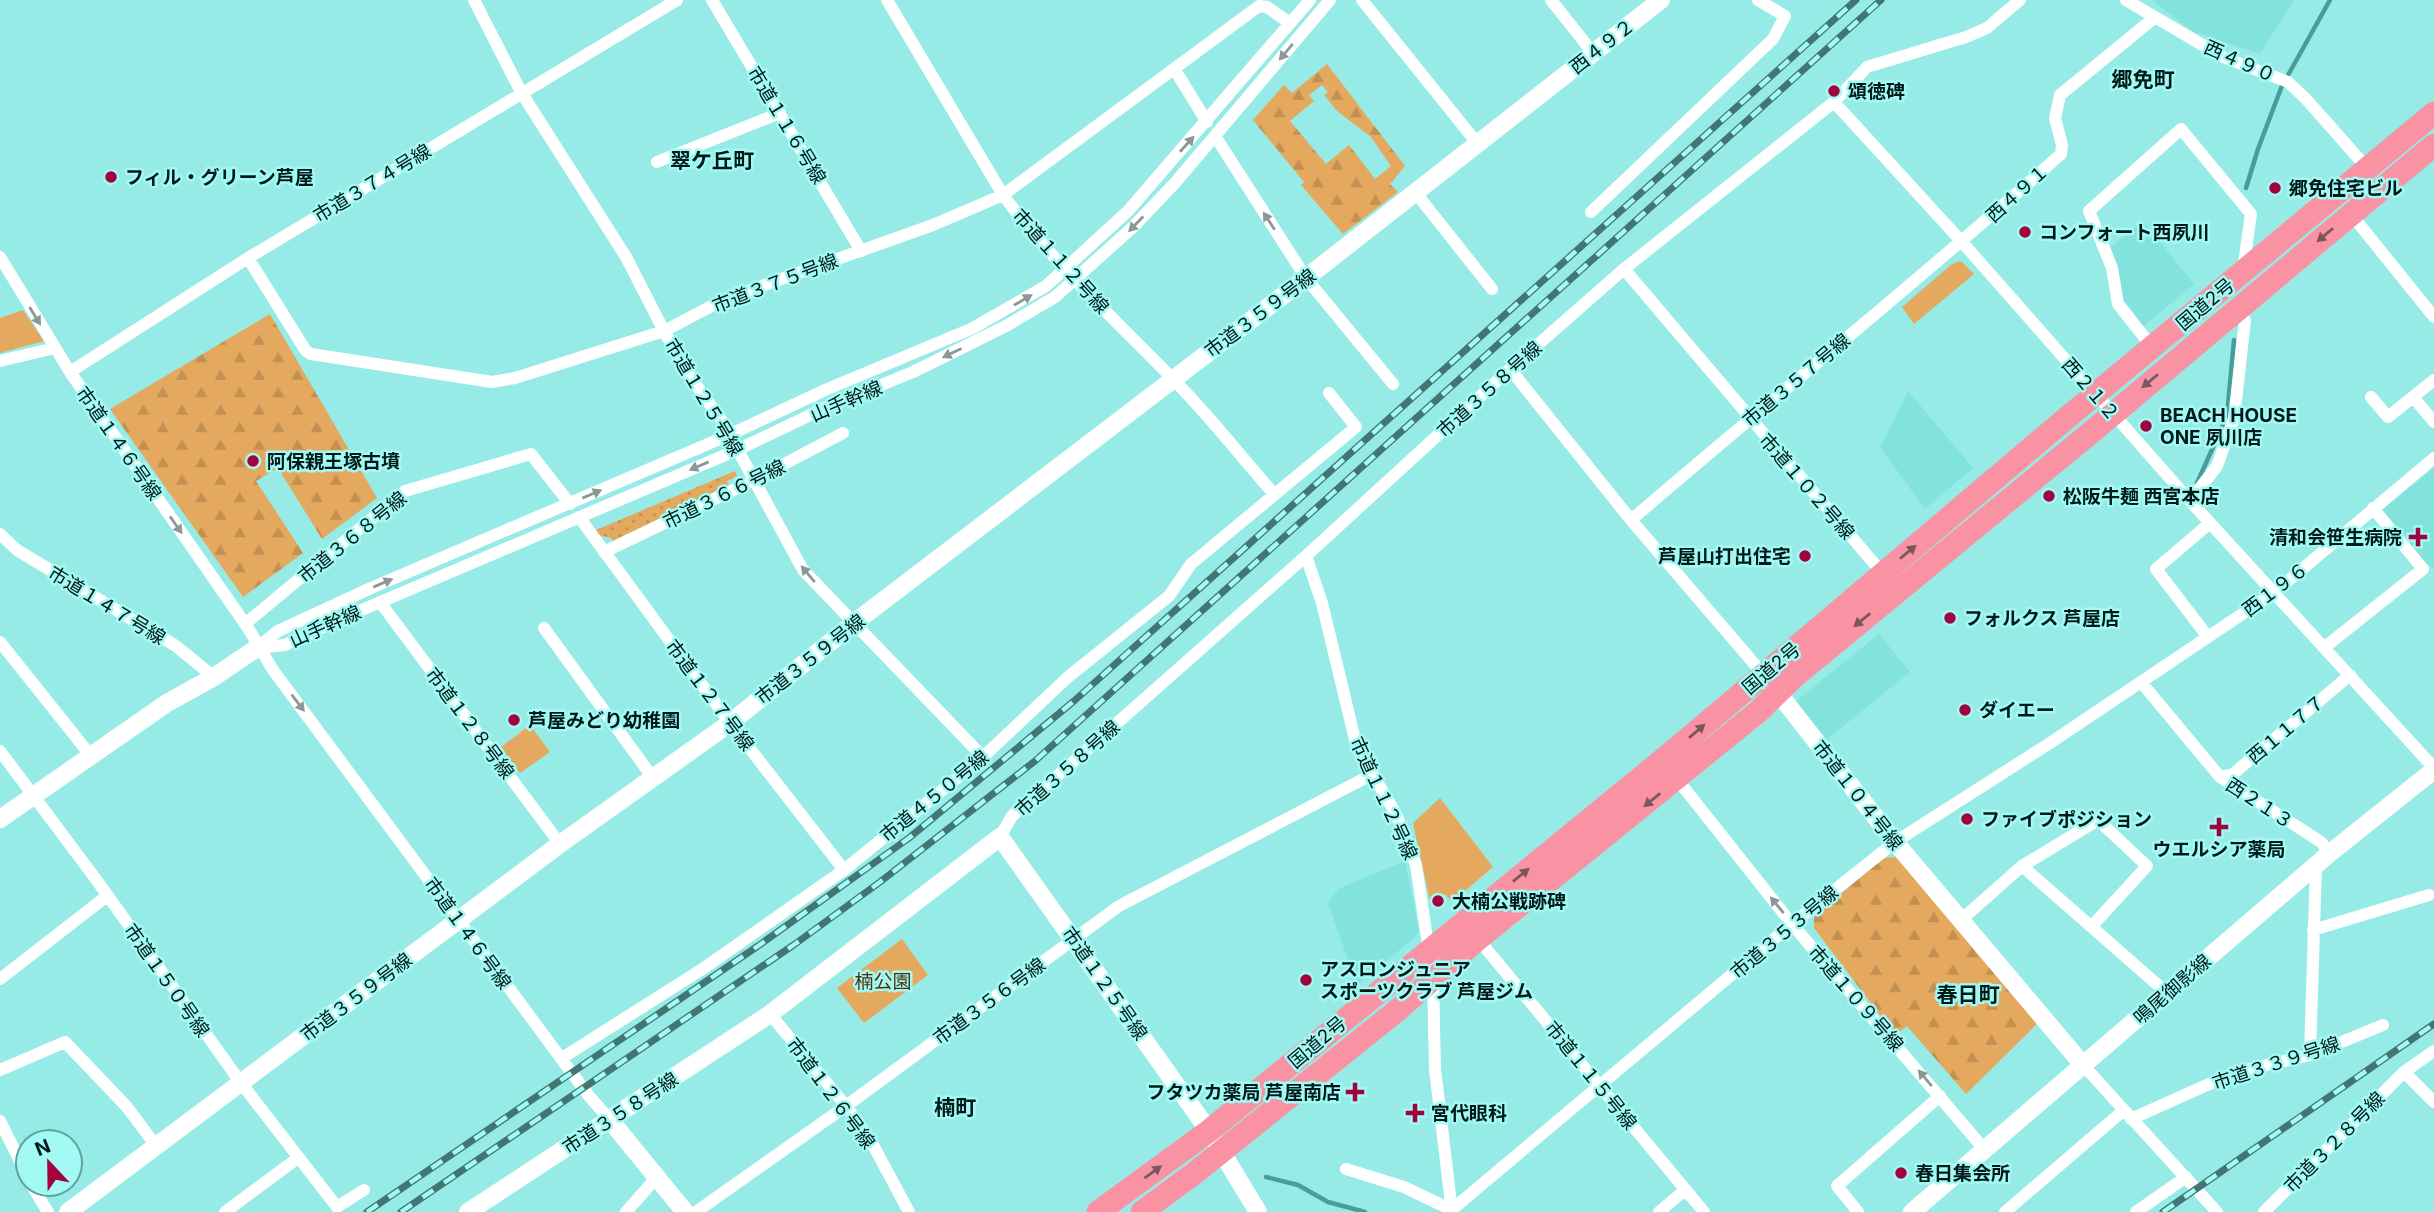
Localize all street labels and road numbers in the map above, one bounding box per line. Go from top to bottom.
street label: 西４９２ [1565,14,1639,79]
street label: 西４９０ [2200,35,2279,87]
street label: 市道１１６号線 [742,62,831,188]
street label: 市道３７４号線 [309,139,435,228]
street label: 西４９１ [1981,159,2053,227]
street label: 市道１１２号線 [1008,204,1114,318]
street label: 市道３７５号線 [709,249,841,318]
street label: 市道３５９号線 [1200,264,1320,363]
street label: 国道2号 [2172,274,2239,335]
street label: 市道３５７号線 [1738,329,1855,432]
street label: 市道１２５号線 [659,334,748,460]
street label: 市道３５８号線 [1432,336,1546,442]
street label: 西２１２ [2057,353,2124,426]
street label: 山手幹線 [807,376,886,427]
street label: 市道１４６号線 [71,382,166,504]
street label: 市道１０２号線 [1754,429,1859,544]
street label: 市道３６６号線 [659,455,789,534]
street label: 市道３６８号線 [293,487,411,588]
street label: 西１９６ [2238,557,2313,621]
street label: 市道１４７号線 [44,561,170,650]
street label: 山手幹線 [286,600,365,652]
street label: 市道３５９号線 [751,609,870,709]
street label: 市道１２７号線 [660,635,759,755]
street label: 国道2号 [1738,638,1805,699]
street label: 市道１２８号線 [420,663,519,783]
street label: 西１１７７ [2243,690,2330,769]
street label: 市道３５８号線 [1010,715,1124,821]
street label: 市道１１２号線 [1345,733,1422,863]
street label: 市道１０４号線 [1808,736,1908,855]
street label: 市道４５０号線 [875,746,993,847]
street label: 西２１３ [2222,773,2298,834]
street label: 市道１４６号線 [419,873,516,994]
street label: 市道３５３号線 [1726,881,1843,984]
street label: 市道１５０号線 [119,919,214,1041]
street label: 市道１２５号線 [1057,922,1152,1044]
street label: 市道１０９号線 [1803,941,1908,1056]
street label: 市道３５９号線 [296,948,416,1047]
street label: 鳴尾御影線 [2129,950,2216,1029]
street label: 市道３５６号線 [929,953,1050,1050]
street label: 国道2号 [1284,1012,1351,1073]
street label: 市道１１５号線 [1540,1016,1641,1134]
street label: 市道３３９号線 [2209,1032,2343,1095]
street label: 市道１２６号線 [781,1033,880,1153]
street label: 市道３５８号線 [558,1068,682,1159]
street label: 市道３２８号線 [2279,1087,2390,1198]

